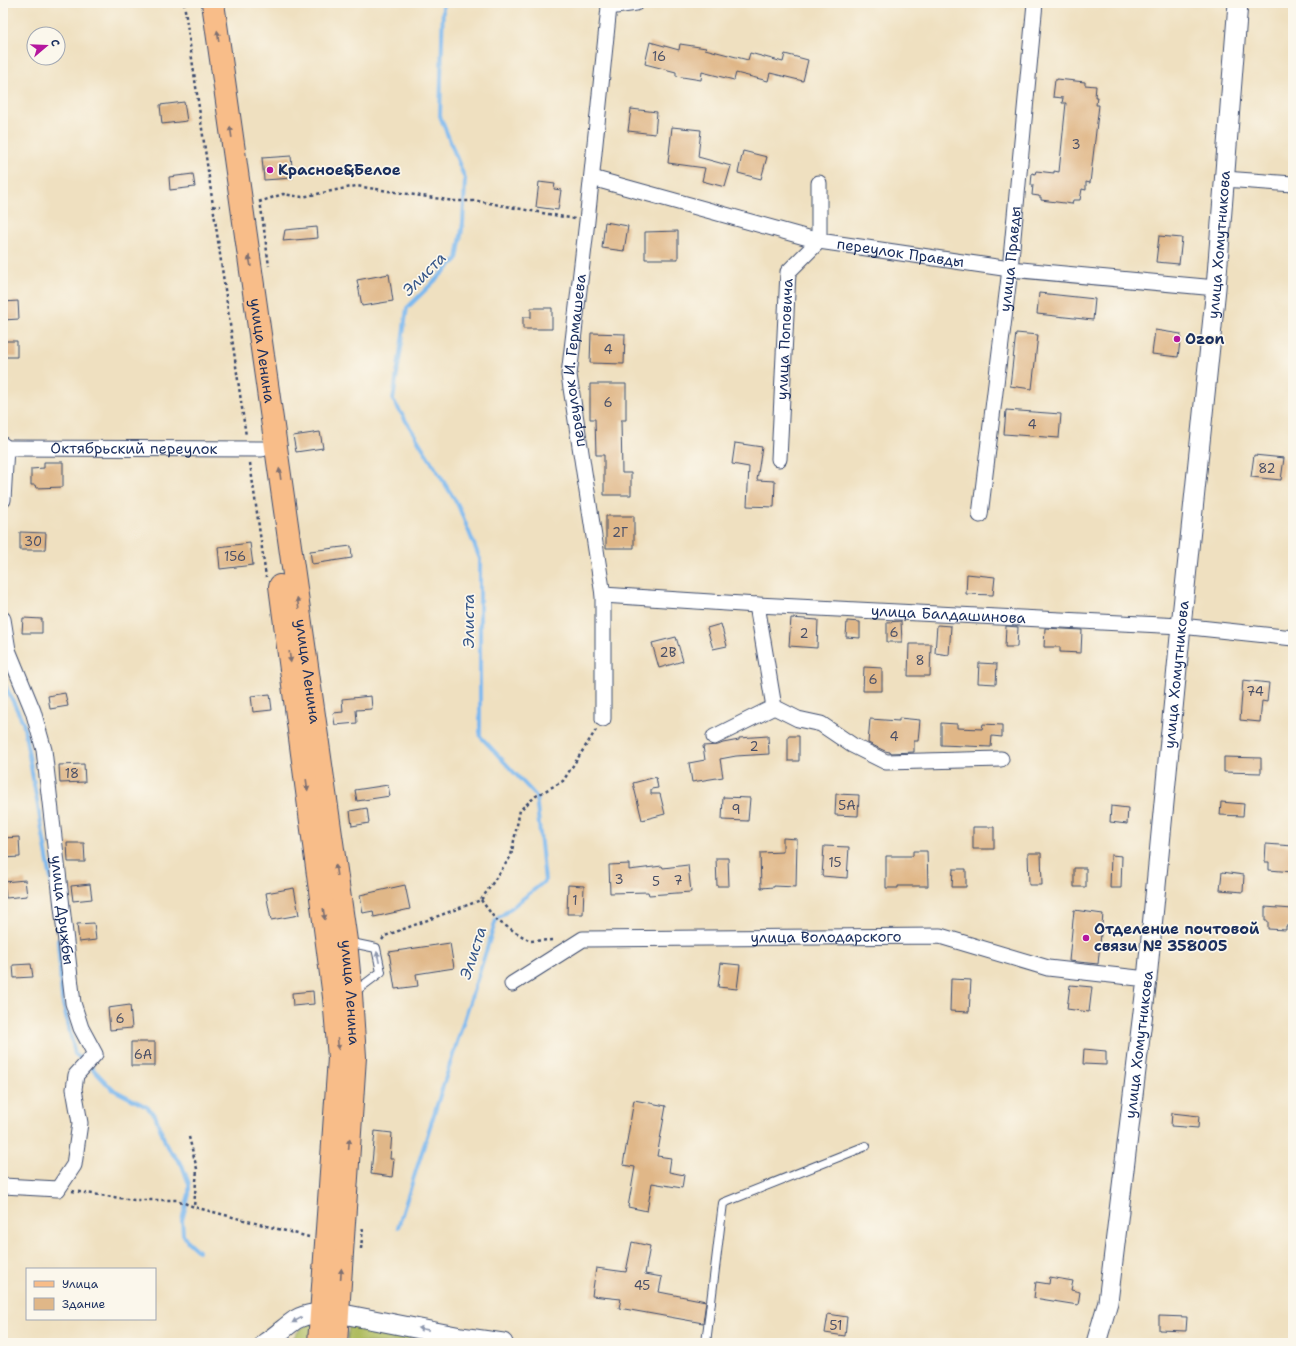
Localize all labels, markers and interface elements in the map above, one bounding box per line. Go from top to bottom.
north arrow [26,26,66,66]
one-way arrow [215,30,221,42]
text: С [47,37,63,49]
house number: 16 [652,48,666,65]
one-way arrow [228,126,234,138]
house number: 3 [1071,136,1081,153]
place label: Красное&Белое [278,160,401,180]
marker: Красное&Белое [265,165,275,175]
street label: улица Хомутникова [1203,169,1235,320]
street label: улица Правды [995,205,1026,313]
street label: переулок Правды [836,234,966,272]
water label: Элиста [397,247,451,301]
one-way arrow [247,255,253,267]
street label: переулок И. Гермашева [559,272,591,449]
street label: улица Поповича [772,277,798,400]
street label: улица Ленина [245,297,280,405]
place label: Ozon [1185,329,1225,349]
marker: Ozon [1172,334,1182,344]
house number: 4 [603,341,613,358]
house number: 6 [603,394,613,411]
house number: 4 [1027,416,1037,433]
street label: Октябрьский переулок [50,438,218,459]
house number: 82 [1258,460,1276,477]
one-way arrow [277,468,283,480]
house number: 2Г [612,524,628,541]
house number: 30 [24,533,42,550]
house number: 156 [224,548,246,565]
water label: Элиста [458,594,479,648]
one-way arrow [295,597,301,609]
street label: улица Хомутникова [1159,599,1194,749]
street label: улица Балдашинова [870,601,1027,628]
street label: улица Ленина [290,618,325,726]
house number: 6 [889,624,899,641]
house number: 2 [799,625,809,642]
house number: 2В [660,644,677,661]
one-way arrow [287,651,293,663]
house number: 8 [915,652,925,669]
house number: 6 [868,671,878,688]
house number: 74 [1246,683,1264,700]
house number: 4 [889,728,899,745]
house number: 2 [749,738,759,755]
house number: 18 [65,765,79,782]
one-way arrow [304,779,310,792]
house number: 5А [838,797,856,814]
house number: 9 [731,801,741,818]
street label: улица Дружбы [46,854,79,966]
house number: 15 [828,854,842,871]
one-way arrow [332,864,339,876]
house number: 3 [614,871,624,888]
house number: 7 [673,872,683,889]
house number: 5 [652,873,660,890]
house number: 1 [572,892,578,909]
one-way arrow [321,908,327,920]
place label: Отделение почтовой связи № 358005 [1094,919,1260,956]
water label: Элиста [455,924,491,982]
street label: улица Володарского [750,926,902,948]
marker: Отделение почтовой связи № 358005 [1081,933,1091,943]
street label: улица Ленина [336,939,364,1046]
one-way arrow [374,951,380,963]
street label: улица Хомутникова [1120,969,1158,1120]
house number: 6 [115,1010,125,1027]
one-way arrow [334,1038,341,1050]
house number: 6А [134,1046,152,1063]
one-way arrow [346,1138,353,1150]
legend [26,1268,156,1320]
one-way arrow [337,1268,344,1280]
text: Улица [62,1276,99,1292]
house number: 45 [634,1277,650,1294]
text: Здание [62,1296,106,1312]
one-way arrow [291,1317,303,1324]
house number: 51 [830,1317,842,1334]
one-way arrow [416,1326,429,1332]

